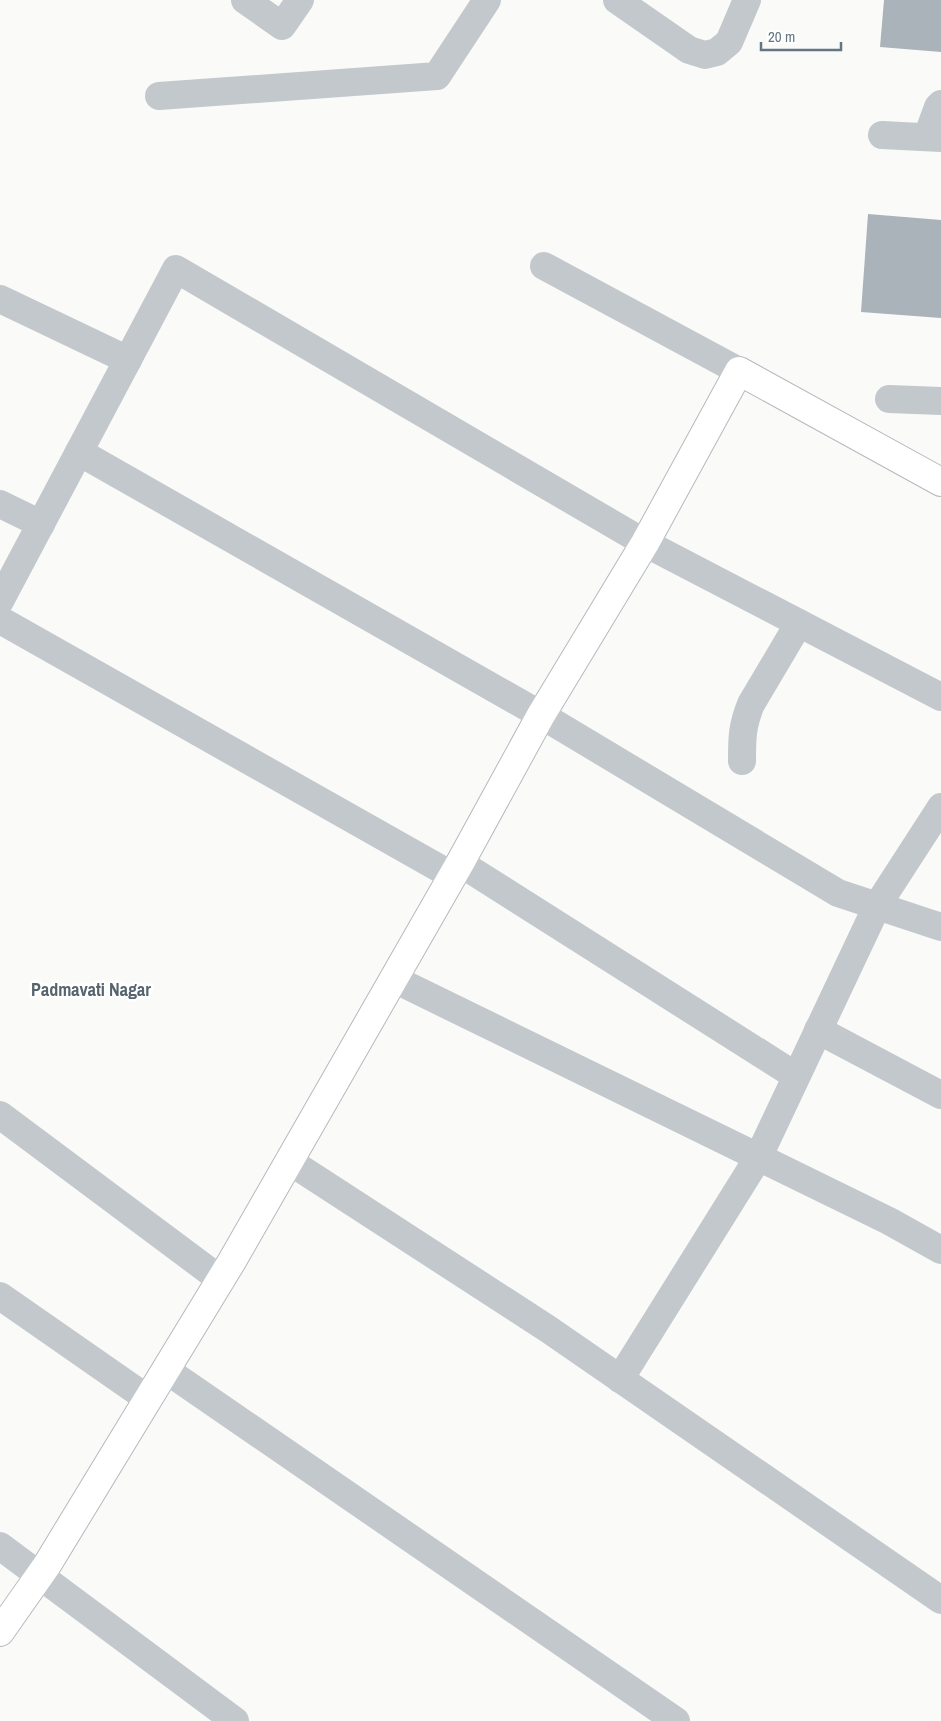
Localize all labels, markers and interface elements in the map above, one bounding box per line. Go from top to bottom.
scale bar [761,20,841,52]
text: 20 m [768,26,795,47]
district label: Padmavati Nagar [31,977,151,1002]

